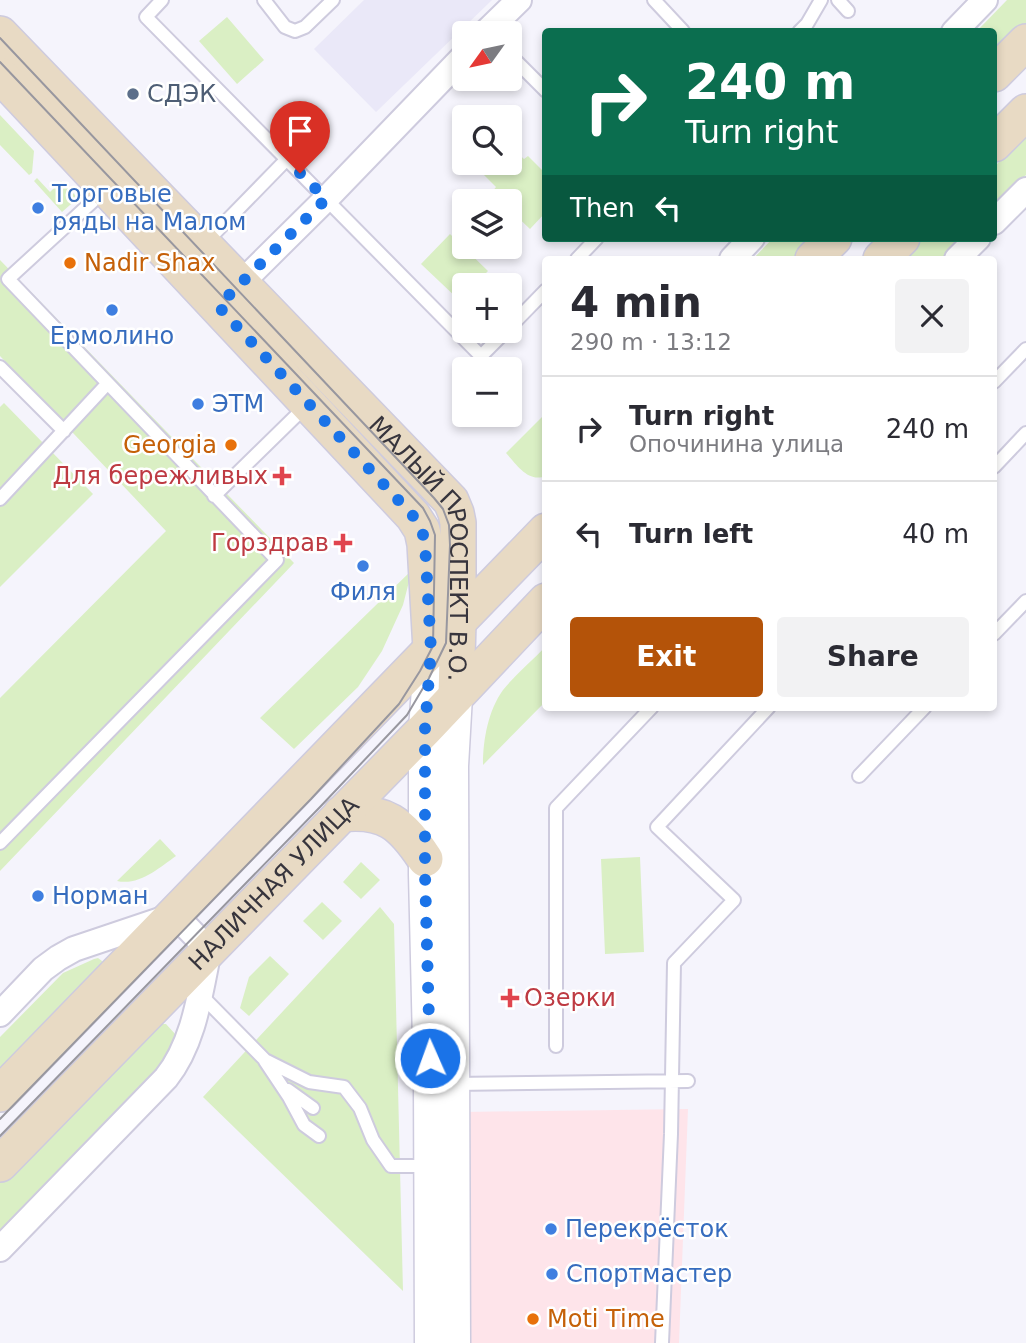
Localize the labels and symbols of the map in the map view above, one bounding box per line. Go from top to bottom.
north arrow [452,21,522,91]
place label: СДЭК [147,80,216,108]
marker: СДЭК [125,86,141,102]
pin [270,101,330,173]
place label: Торговые ряды на Малом [51,180,246,236]
marker: Торговые ряды на Малом [30,200,46,216]
place label: Nadir Shax [84,249,215,277]
marker: Nadir Shax [62,255,78,271]
marker: Ермолино [104,302,120,318]
place label: Ермолино [50,322,174,350]
place label: ЭТМ [212,390,264,418]
marker: ЭТМ [190,396,206,412]
street label: МАЛЫЙ ПРОСПЕКТ В.О. [363,411,472,682]
place label: Georgia [123,431,217,459]
marker: Georgia [223,437,239,453]
place label: Для бережливых [52,462,268,490]
marker: Для бережливых [274,468,290,484]
place label: Горздрав [211,529,329,557]
marker: Горздрав [335,535,351,551]
marker: Филя [355,558,371,574]
place label: Филя [330,578,396,606]
street label: НАЛИЧНАЯ УЛИЦА [183,791,365,976]
place label: Норман [52,882,148,910]
marker: Норман [30,888,46,904]
place label: Озерки [524,984,616,1012]
marker: Озерки [502,990,518,1006]
position arrow [393,1021,467,1095]
place label: Перекрёсток [565,1215,729,1243]
marker: Перекрёсток [543,1221,559,1237]
place label: Спортмастер [566,1260,732,1288]
marker: Спортмастер [544,1266,560,1282]
place label: Moti Time [547,1305,665,1333]
marker: Moti Time [525,1311,541,1327]

